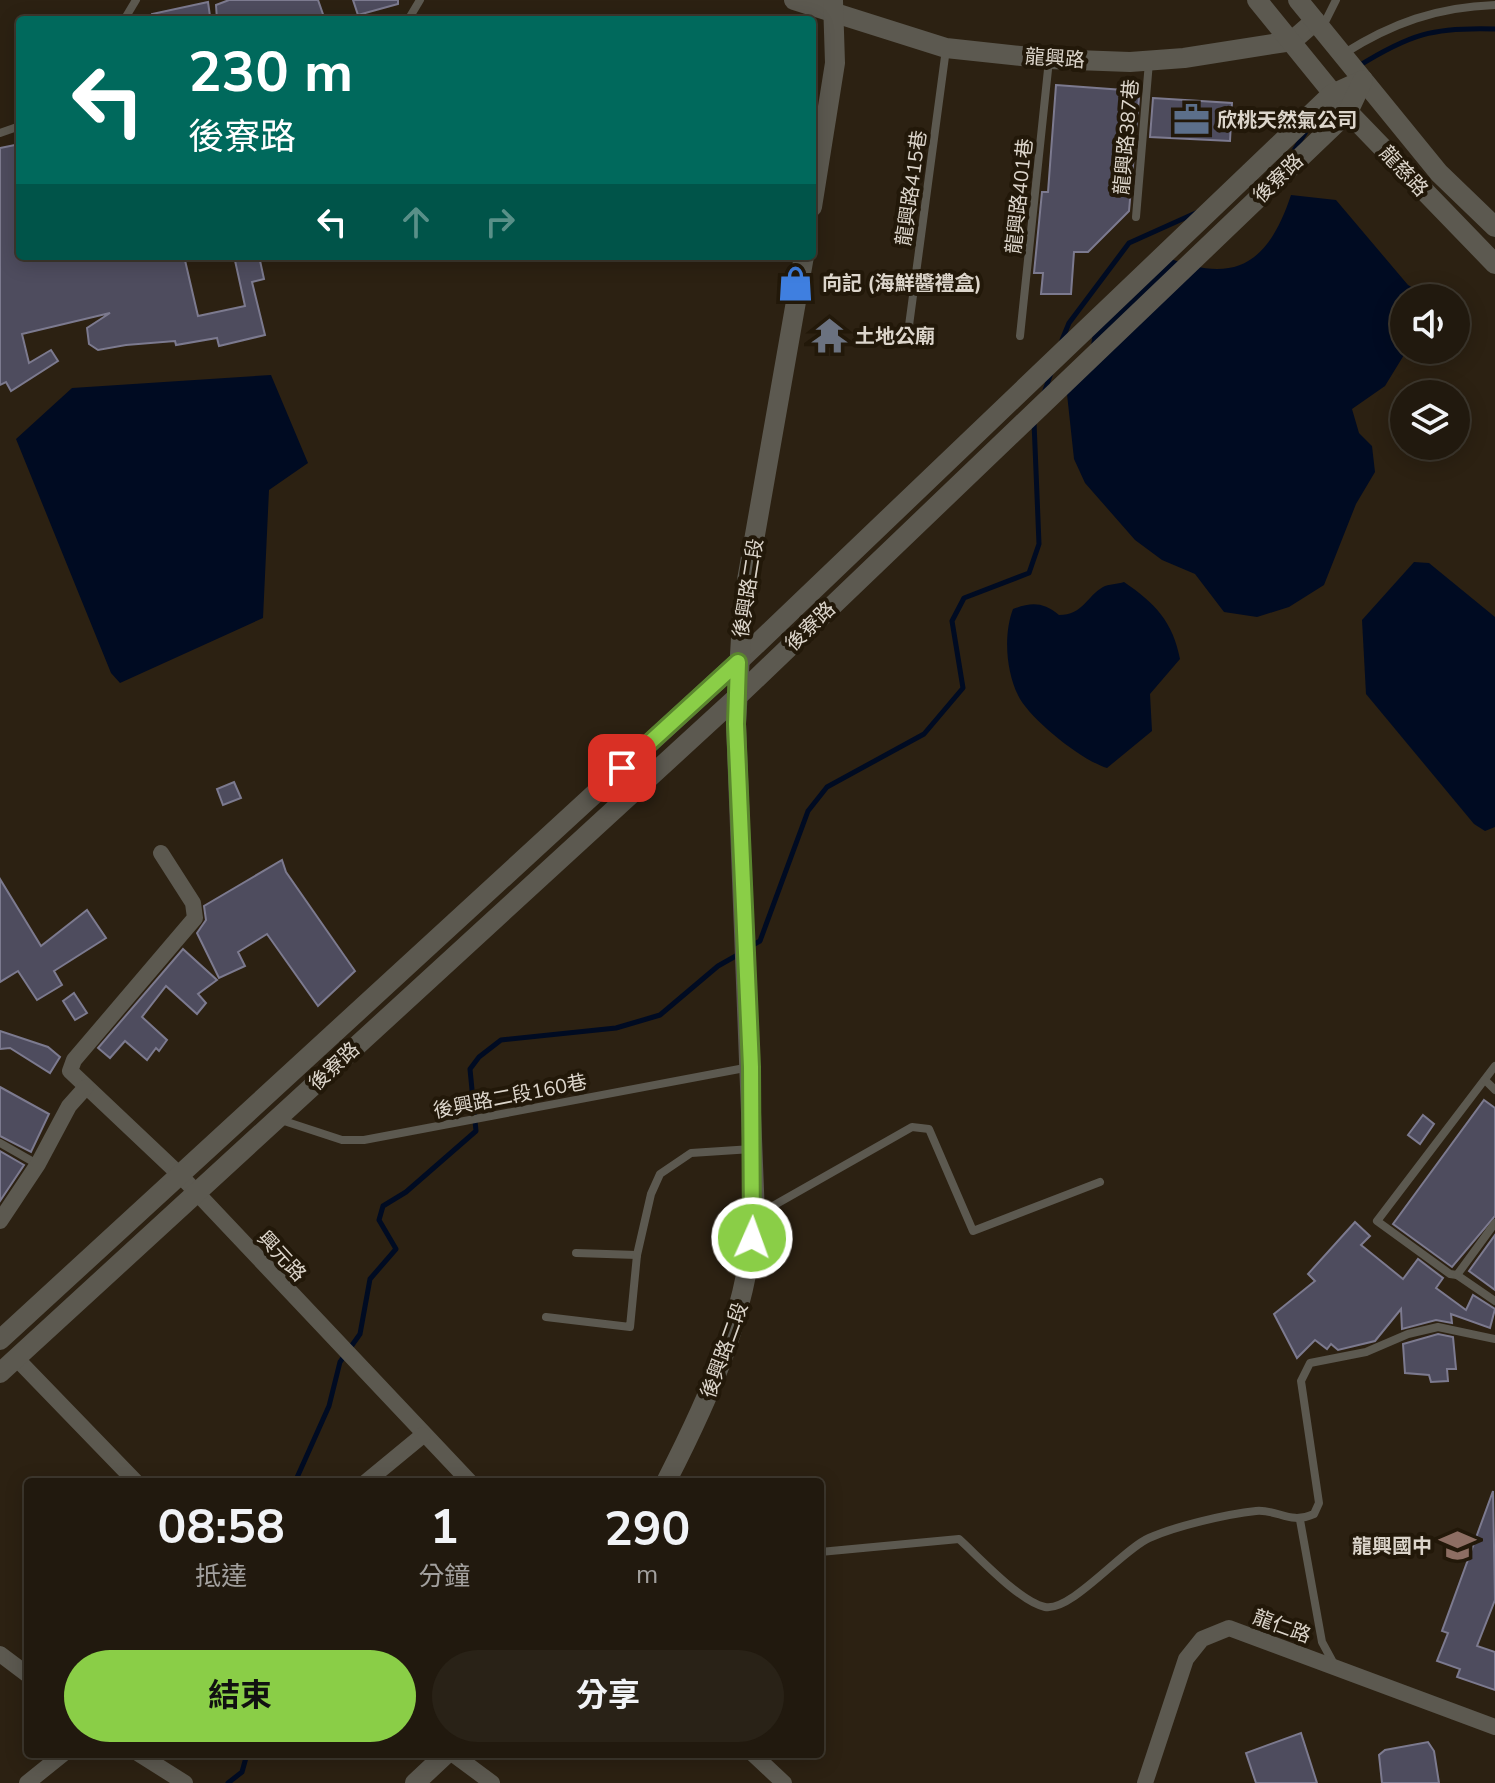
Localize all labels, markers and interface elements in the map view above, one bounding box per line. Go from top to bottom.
text: 230 m [188,34,353,111]
street label: 龍興路 [1024,43,1086,74]
icon: left [56,48,160,152]
street label: 龍興路387巷 [1108,78,1145,196]
office icon: 欣桃天然氣公司 [1172,101,1210,139]
place label: 欣桃天然氣公司 [1217,107,1357,134]
text: 後寮路 [188,113,296,162]
street label: 龍興路415巷 [890,129,933,247]
street label: 龍興路401巷 [1000,137,1039,255]
street label: 龍慈路 [1373,140,1434,202]
street label: 後寮路 [1247,148,1309,209]
icon: left [310,200,354,244]
icon: ahead [394,200,438,244]
icon: right [478,200,522,244]
shop icon: 向記 (海鮮醬禮盒) [777,264,815,302]
place label: 向記 (海鮮醬禮盒) [822,270,982,297]
map controls [1390,284,1470,460]
button: sound [1390,284,1470,364]
temple icon: 土地公廟 [810,317,848,355]
place label: 土地公廟 [855,323,935,350]
button: layers [1390,380,1470,460]
street label: 後興路二段 [727,537,770,640]
street label: 後寮路 [779,596,841,657]
pin [588,734,656,802]
icon: arrive [600,746,644,790]
street label: 後寮路 [303,1036,365,1097]
street label: 後興路二段160巷 [431,1068,589,1125]
position arrow [710,1196,794,1280]
street label: 興元路 [251,1225,312,1287]
street label: 後興路二段 [695,1299,754,1402]
text: 08:58 [158,1494,285,1560]
text: 1 [430,1494,459,1560]
text: 290 [604,1496,690,1562]
school or university icon: 龍興國中 [1439,1527,1477,1565]
place label: 龍興國中 [1352,1533,1432,1560]
text: m [636,1557,658,1592]
text: 抵達 [195,1559,247,1594]
text: 分鐘 [418,1559,470,1594]
street label: 龍仁路 [1249,1604,1315,1649]
button: 結束 [64,1650,416,1742]
button: 分享 [432,1650,784,1742]

